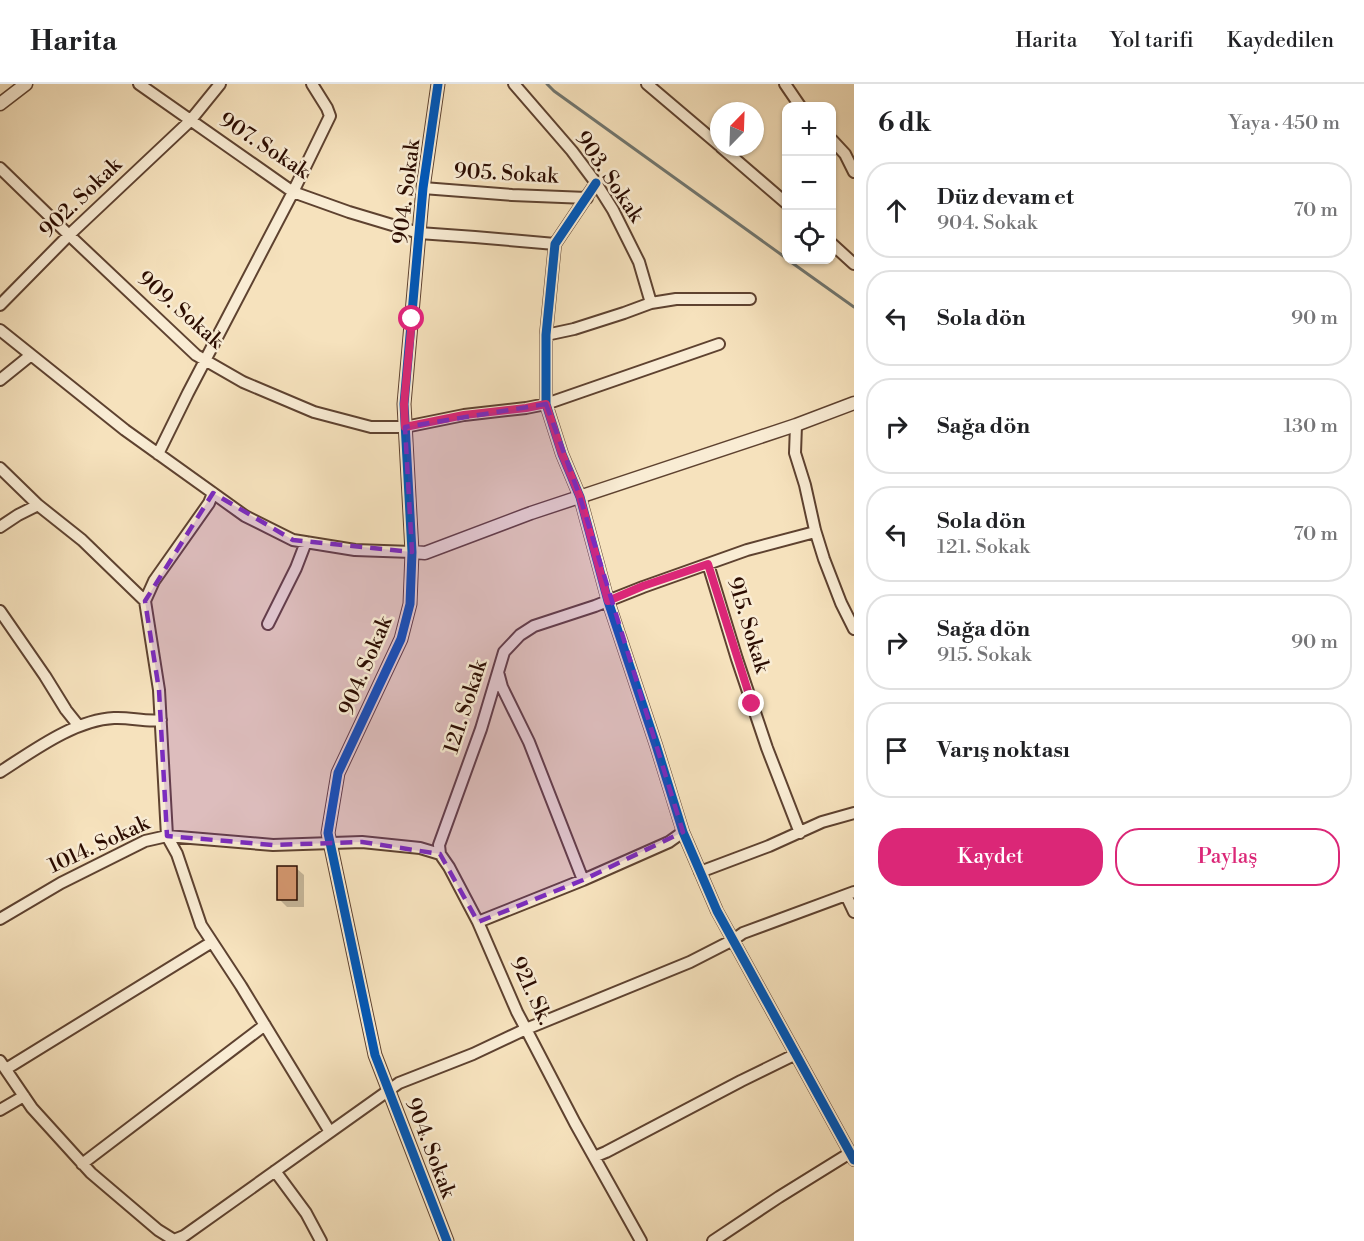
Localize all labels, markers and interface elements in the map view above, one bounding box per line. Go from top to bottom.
text: Harita [30,24,117,59]
text: Harita [1015,28,1077,54]
text: Yol tarifi [1110,28,1194,54]
text: Kaydedilen [1227,28,1334,54]
north arrow [710,102,764,156]
map controls [782,102,836,264]
button: + [782,102,836,156]
street label: 907. Sokak [214,107,315,185]
text: 6 dk [878,107,931,139]
text: Yaya · 450 m [1229,111,1340,136]
street label: 903. Sokak [569,126,650,228]
street label: 904. Sokak [388,137,426,246]
street label: 902. Sokak [34,152,128,244]
button: − [782,156,836,210]
street label: 905. Sokak [453,158,560,190]
text: Düz devam et [937,184,1074,211]
icon: ahead [880,194,913,227]
text: 70 m [1294,198,1338,223]
button: locate [782,210,836,264]
text: 904. Sokak [937,211,1037,236]
street label: 909. Sokak [132,266,229,355]
icon: left [880,302,913,335]
route start [398,305,424,331]
text: Sola dön [937,305,1025,332]
text: 90 m [1291,306,1338,331]
icon: right [880,410,913,443]
text: Sağa dön [937,413,1030,440]
text: 130 m [1283,414,1338,439]
text: Sola dön [937,508,1025,535]
icon: left [880,518,913,551]
text: 70 m [1294,522,1338,547]
text: 121. Sokak [937,535,1030,560]
street label: 915. Sokak [721,574,775,677]
street label: 904. Sokak [333,612,399,720]
text: Sağa dön [937,616,1030,643]
icon: right [880,626,913,659]
text: 90 m [1291,630,1338,655]
text: 915. Sokak [937,643,1031,668]
street label: 121. Sokak [439,656,494,757]
route end [738,690,764,716]
icon: arrive [880,734,913,767]
text: Varış noktası [937,737,1070,764]
street label: 1014. Sokak [44,810,155,880]
button: Kaydet [878,828,1103,886]
button: Paylaş [1115,828,1340,886]
street label: 921. Sk. [504,953,558,1029]
street label: 904. Sokak [399,1094,461,1203]

